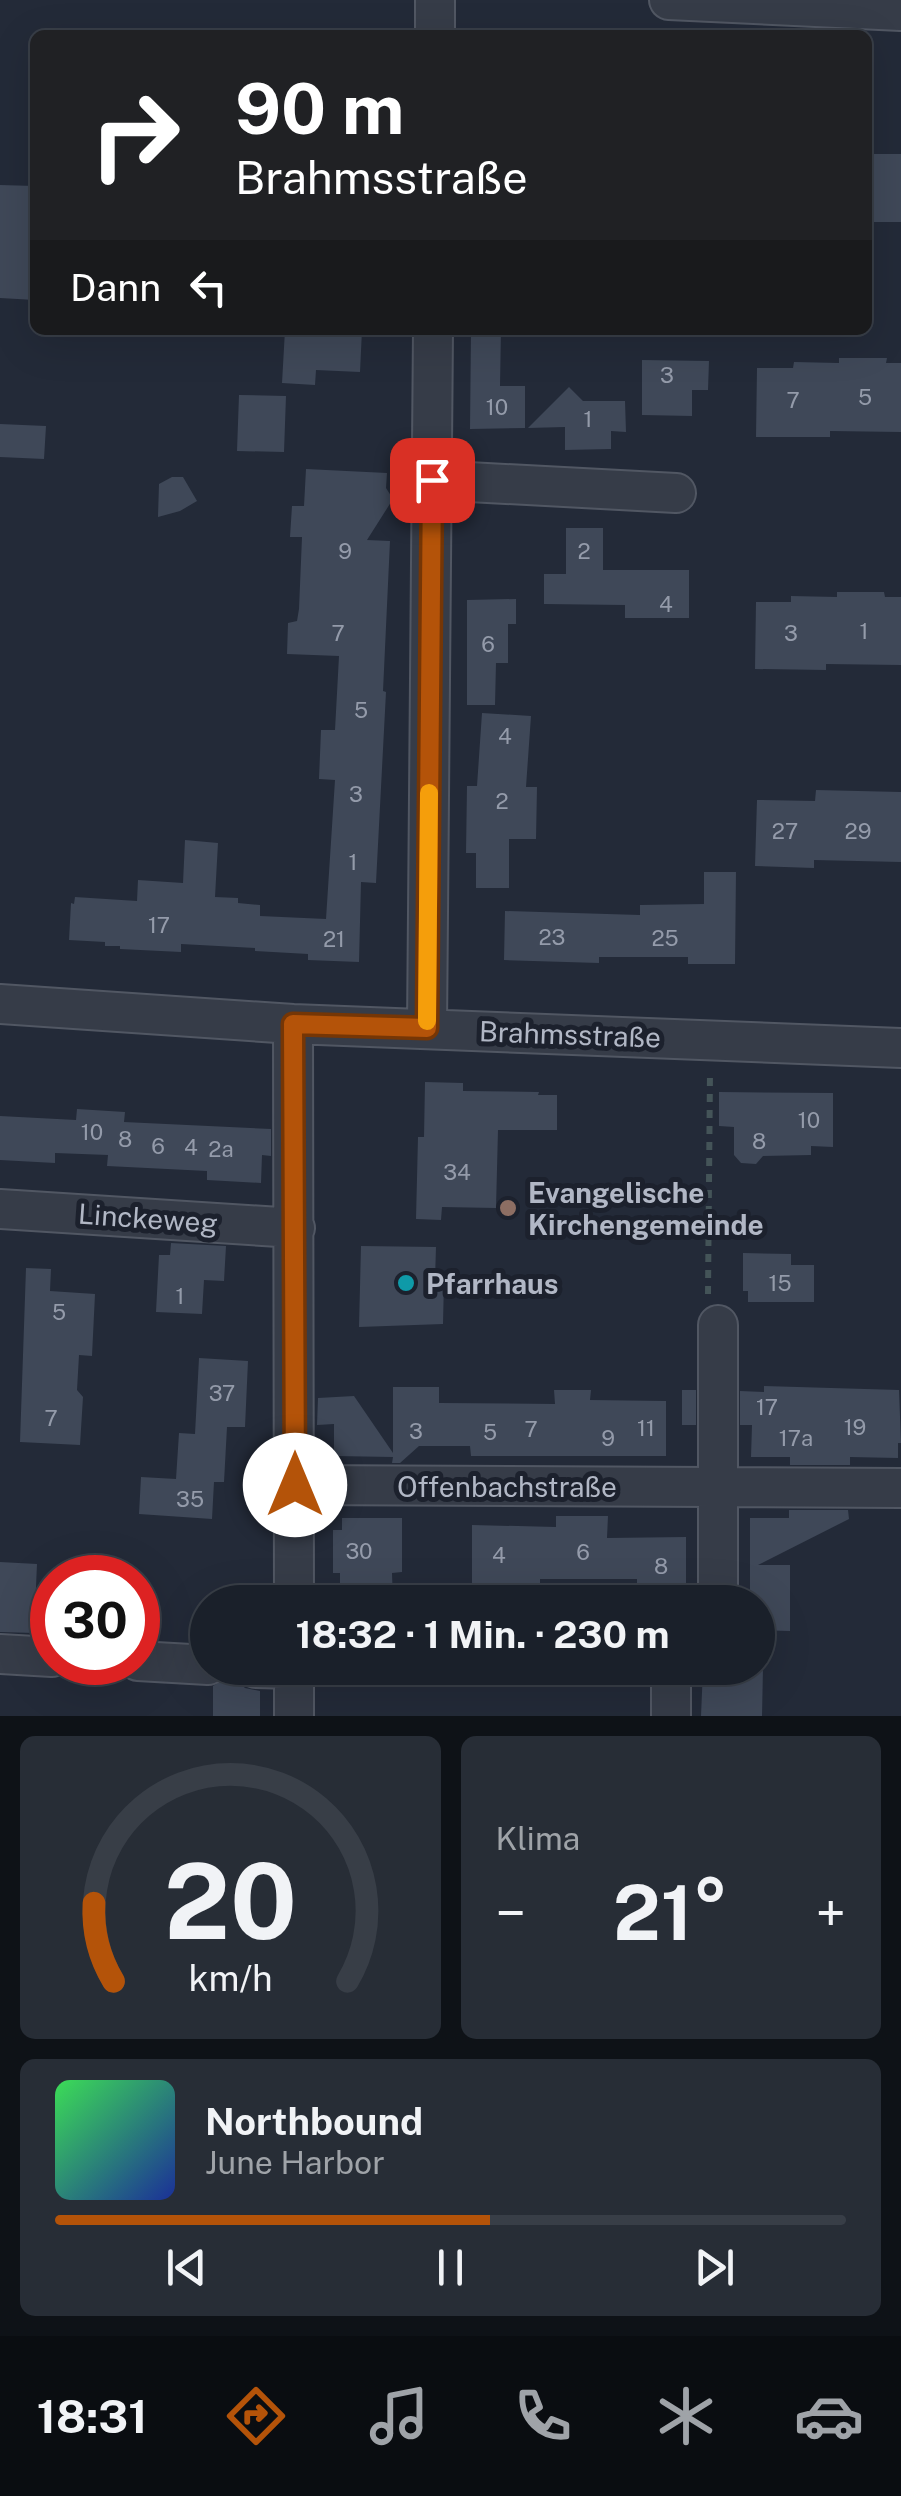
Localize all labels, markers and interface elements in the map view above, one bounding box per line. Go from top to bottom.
text: 90 m [235,67,405,150]
icon: right [70,70,200,200]
text: Brahmsstraße [235,151,528,204]
icon: left [181,260,236,315]
text: Dann [70,265,161,310]
house number: 3 [660,362,674,388]
house number: 5 [858,384,872,410]
house number: 7 [786,387,800,413]
house number: 10 [486,394,508,420]
house number: 1 [584,406,592,432]
pin [390,438,475,523]
icon: arrive [405,453,460,508]
house number: 9 [338,538,352,564]
house number: 2 [577,538,591,564]
house number: 4 [659,591,673,617]
house number: 1 [860,618,868,644]
house number: 7 [331,620,345,646]
house number: 3 [784,620,798,646]
house number: 6 [481,631,495,657]
house number: 5 [354,697,368,723]
house number: 4 [498,723,512,749]
house number: 3 [349,781,363,807]
house number: 2 [495,788,509,814]
house number: 27 [772,818,798,844]
house number: 29 [845,818,871,844]
house number: 1 [349,849,357,875]
house number: 17 [148,912,170,938]
house number: 23 [539,924,565,950]
house number: 25 [651,925,679,951]
house number: 21 [323,926,345,952]
street label: Brahmsstraße [478,1014,662,1054]
house number: 10 [798,1107,820,1133]
house number: 10 [81,1119,103,1145]
house number: 8 [118,1126,132,1152]
house number: 8 [752,1128,766,1154]
house number: 6 [151,1133,165,1159]
house number: 4 [184,1134,198,1160]
house number: 2a [208,1136,234,1162]
house number: 34 [443,1159,471,1185]
place label: Evangelische Kirchengemeinde [528,1176,764,1241]
street label: Linckeweg [77,1197,219,1239]
marker: Evangelische Kirchengemeinde [497,1197,519,1219]
place label: Pfarrhaus [426,1267,558,1300]
house number: 15 [768,1270,792,1296]
marker: Pfarrhaus [395,1272,417,1294]
house number: 1 [176,1283,184,1309]
house number: 5 [52,1299,66,1325]
house number: 37 [209,1380,235,1406]
house number: 17 [756,1394,778,1420]
house number: 7 [44,1405,58,1431]
house number: 19 [844,1414,866,1440]
house number: 11 [637,1415,655,1441]
house number: 7 [524,1416,538,1442]
house number: 3 [409,1418,423,1444]
house number: 5 [483,1419,497,1445]
house number: 9 [601,1425,615,1451]
house number: 17a [779,1425,813,1451]
position arrow [243,1433,347,1537]
street label: Offenbachstraße [397,1470,617,1503]
house number: 35 [176,1486,204,1512]
house number: 30 [345,1538,373,1564]
house number: 6 [576,1539,590,1565]
house number: 4 [492,1542,506,1568]
house number: 8 [654,1553,668,1579]
speed limit sign: 30 [30,1555,160,1685]
text: 18:32 · 1 Min. · 230 m [295,1612,670,1657]
text: Klima [496,1820,580,1857]
text: 20 [164,1840,297,1962]
text: 21° [613,1869,728,1957]
text: − [496,1881,526,1945]
text: + [816,1881,846,1945]
text: km/h [188,1957,272,1999]
text: Northbound [205,2099,423,2144]
text: June Harbor [205,2144,385,2181]
icon: previous [159,2240,214,2295]
icon: pause [423,2240,478,2295]
icon: next [687,2240,742,2295]
icon: directions [221,2381,291,2451]
icon: music [364,2381,434,2451]
icon: phone [508,2381,578,2451]
icon: climate [651,2381,721,2451]
icon: car [794,2381,864,2451]
text: 18:31 [37,2390,147,2443]

